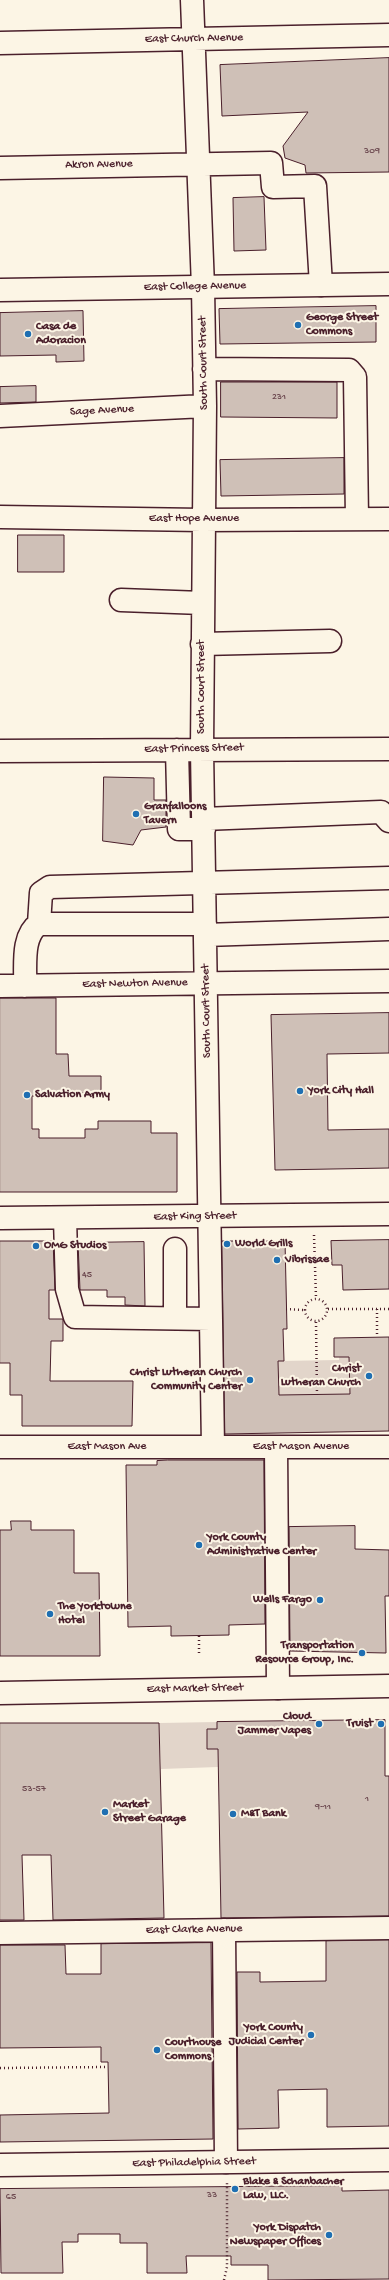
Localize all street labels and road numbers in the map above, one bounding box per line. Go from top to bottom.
street label: East Church Avenue [145,31,243,47]
street label: Akron Avenue [65,157,133,173]
street label: East College Avenue [144,279,246,295]
street label: South Court Street [196,316,212,410]
street label: Sage Avenue [70,402,134,420]
street label: East Hope Avenue [149,512,239,526]
street label: South Court Street [195,640,209,734]
street label: East Princess Street [144,741,244,757]
street label: South Court Street [199,964,215,1058]
street label: East Newton Avenue [82,976,188,992]
street label: East King Street [153,1209,237,1225]
street label: East Mason Ave [67,1440,147,1454]
street label: East Mason Avenue [253,1440,349,1454]
street label: East Market Street [146,1681,244,1697]
street label: East Clarke Avenue [145,1922,243,1938]
street label: East Philadelphia Street [132,2155,256,2171]

